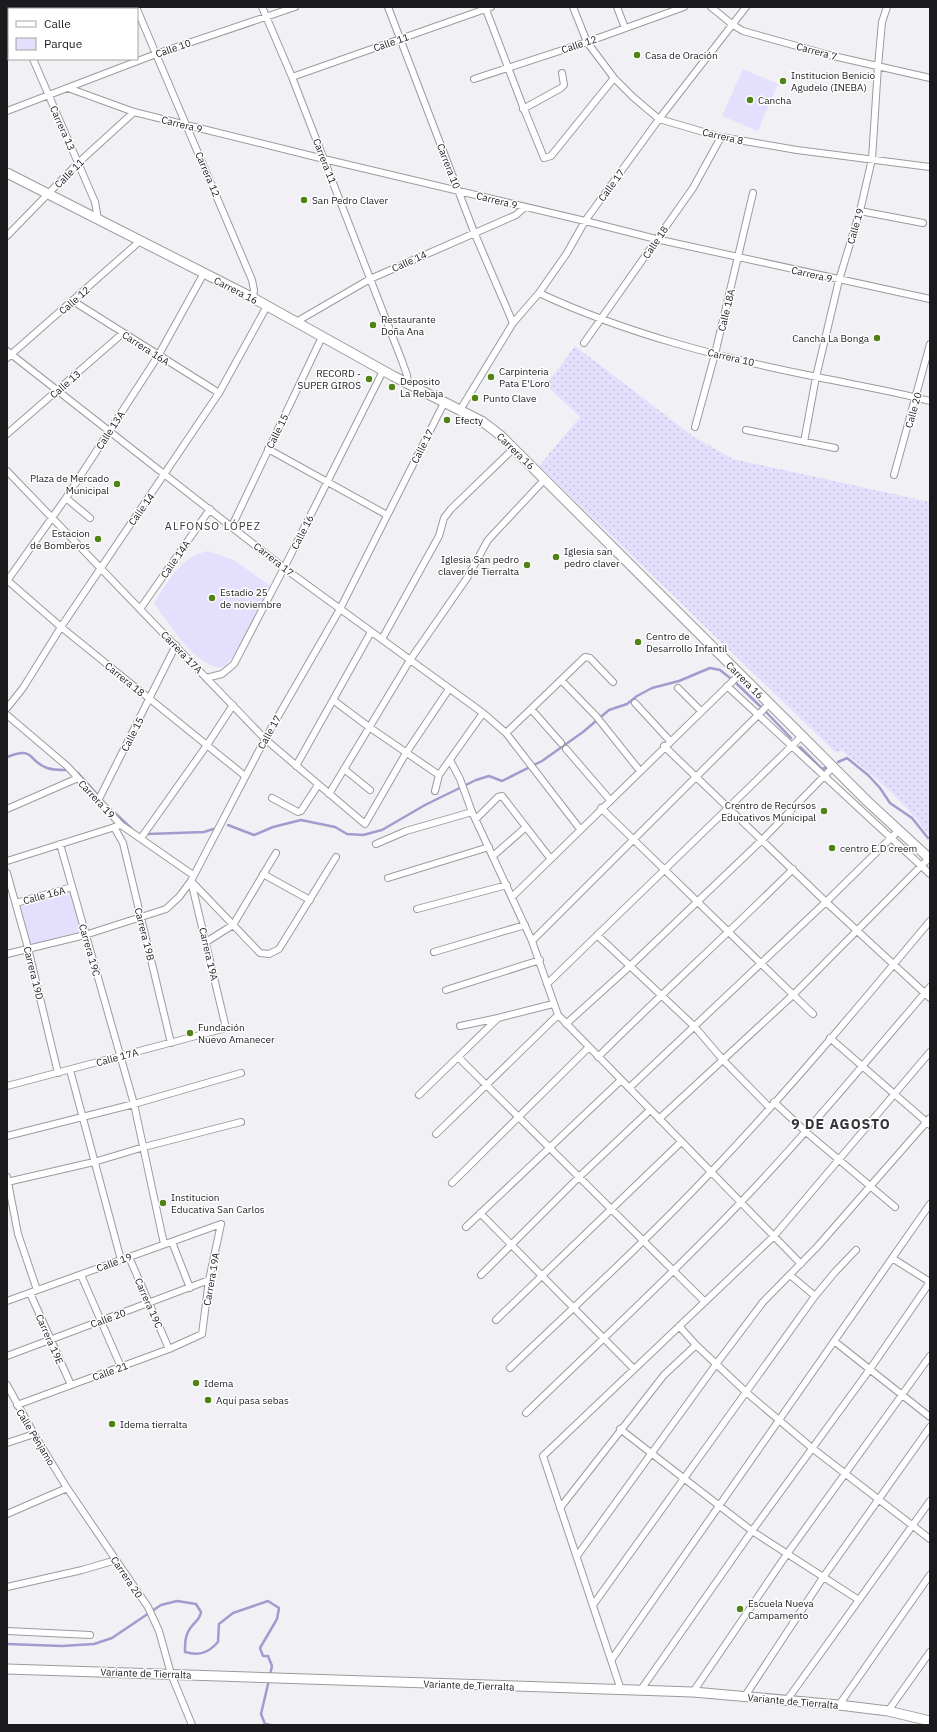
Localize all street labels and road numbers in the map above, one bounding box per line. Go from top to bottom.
street label: Calle 11 [372,30,411,55]
street label: Calle 12 [560,33,599,56]
street label: Calle 10 [154,36,193,61]
street label: Carrera 7 [795,40,839,63]
street label: Carrera 13 [47,104,78,153]
street label: Carrera 9 [160,113,204,136]
street label: Carrera 8 [701,125,745,148]
street label: Carrera 11 [310,137,339,186]
street label: Carrera 10 [434,142,463,191]
street label: Carrera 12 [192,150,223,199]
street label: Calle 11 [52,156,87,191]
street label: Calle 17 [595,167,627,204]
street label: Carrera 9 [475,189,519,212]
street label: Calle 19 [844,207,867,246]
street label: Calle 18 [640,223,671,261]
street label: Calle 14 [390,248,429,275]
street label: Carrera 9 [790,263,834,286]
street label: Carrera 16 [212,274,260,307]
street label: Calle 12 [56,283,92,317]
street label: Calle 18A [715,287,738,333]
street label: Carrera 16A [120,328,172,369]
street label: Carrera 10 [706,346,756,369]
street label: Calle 13 [47,367,83,401]
street label: Calle 20 [902,391,925,430]
street label: Calle 13A [93,408,128,452]
street label: Calle 15 [264,412,291,451]
street label: Calle 17 [408,427,437,466]
street label: Carrera 16 [494,430,537,473]
street label: Calle 14 [126,490,157,528]
street label: Calle 16 [288,513,317,552]
street label: Calle 14A [158,537,193,581]
street label: Carrera 17 [251,540,296,579]
street label: Carrera 17A [158,628,206,677]
street label: Carrera 18 [102,659,147,699]
street label: Carrera 16 [723,659,766,702]
street label: Calle 17 [255,713,284,751]
street label: Calle 15 [118,715,147,754]
street label: Carrera 19 [76,777,118,821]
street label: Calle 16A [22,883,67,907]
street label: Carrera 19B [132,906,157,962]
street label: Carrera 19C [76,922,103,978]
street label: Carrera 19A [196,926,221,982]
street label: Carrera 19D [21,945,46,1001]
street label: Calle 17A [95,1045,140,1069]
street label: Calle 19 [95,1250,134,1275]
street label: Carrera 19A [200,1251,223,1307]
street label: Carrera 19C [132,1276,165,1330]
street label: Calle 20 [89,1306,128,1331]
street label: Carrera 19E [33,1312,66,1366]
street label: Calle 21 [91,1359,130,1384]
street label: Calle Pénjamo [14,1406,58,1468]
street label: Carrera 20 [108,1554,145,1601]
street label: Variante de Tierralta [100,1665,192,1682]
street label: Variante de Tierralta [423,1677,515,1694]
street label: Variante de Tierralta [747,1691,840,1712]

